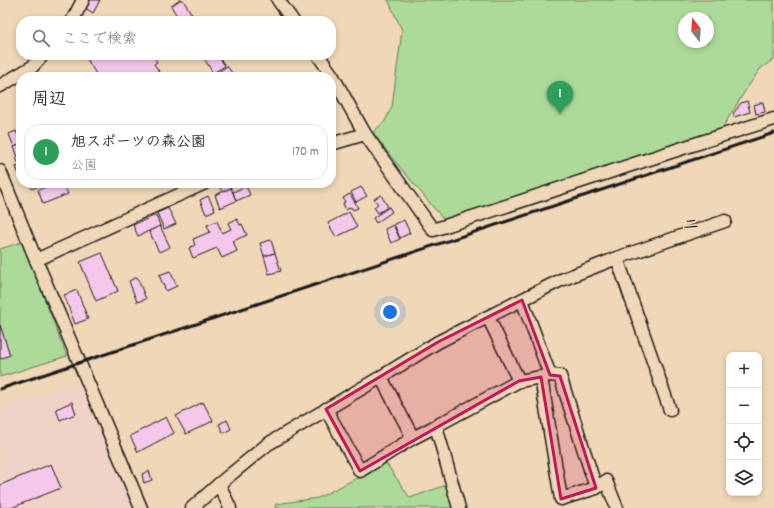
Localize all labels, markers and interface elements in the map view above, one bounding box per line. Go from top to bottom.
north arrow [678,12,714,48]
search box [16,16,336,60]
icon: search [30,27,52,49]
text: ここで検索 [62,29,137,51]
pin: 1 [547,81,573,114]
text: 周辺 [32,89,66,113]
text: 旭スポーツの森公園 [71,132,206,154]
text: 1 [45,143,47,162]
text: 170 m [292,143,319,162]
text: 公園 [71,157,97,176]
district label: ニ [682,214,700,239]
your location [380,302,400,322]
map controls [726,352,762,496]
button: + [726,352,762,388]
button: − [726,388,762,424]
button: locate [726,424,762,460]
button: layers [726,460,762,496]

